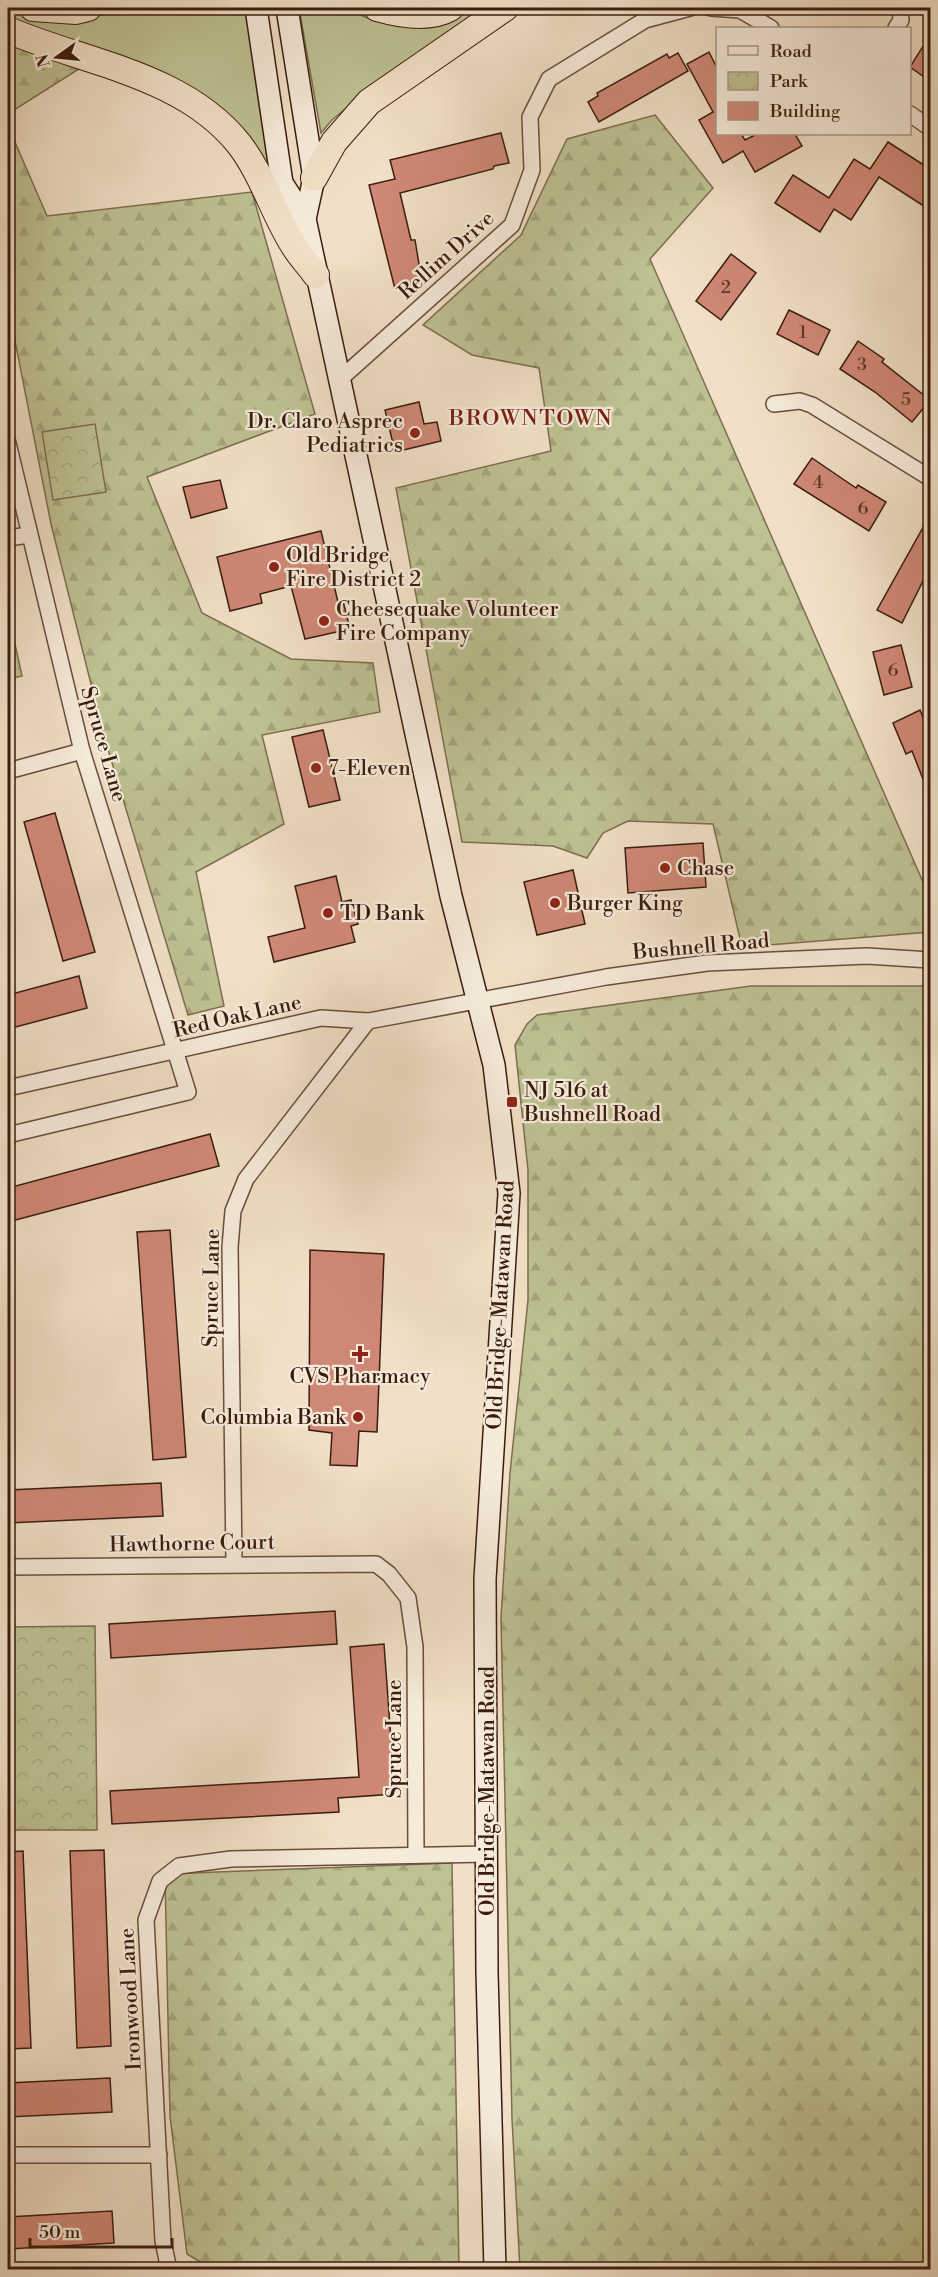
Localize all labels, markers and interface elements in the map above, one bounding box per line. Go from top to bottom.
north arrow [27,27,87,87]
legend [716,27,911,135]
text: Road [770,40,813,63]
text: N [32,52,55,69]
text: Park [770,70,809,93]
text: Building [769,100,841,123]
street label: Rellim Drive [393,206,500,306]
house number: 2 [721,276,731,299]
house number: 1 [799,321,807,344]
house number: 3 [857,353,867,376]
house number: 5 [901,388,911,411]
district label: BROWNTOWN [448,405,613,432]
place label: Dr. Claro Asprec Pediatrics [247,409,403,459]
marker: Dr. Claro Asprec Pediatrics [408,426,422,440]
house number: 4 [813,471,824,494]
house number: 6 [858,497,869,520]
place label: Old Bridge Fire District 2 [286,543,421,593]
marker: Old Bridge Fire District 2 [267,560,281,574]
place label: Cheesequake Volunteer Fire Company [336,597,558,647]
marker: Cheesequake Volunteer Fire Company [317,614,331,628]
house number: 6 [888,659,899,682]
street label: Spruce Lane [74,683,132,805]
place label: 7-Eleven [328,756,411,782]
marker: 7-Eleven [309,761,323,775]
place label: Chase [677,856,734,882]
marker: Chase [658,861,672,875]
place label: Burger King [566,891,683,917]
marker: Burger King [548,896,562,910]
place label: TD Bank [340,901,425,927]
marker: TD Bank [321,906,335,920]
street label: Bushnell Road [631,928,771,966]
street label: Red Oak Lane [170,990,304,1044]
place label: NJ 516 at Bushnell Road [523,1078,661,1128]
marker: NJ 516 at Bushnell Road [505,1095,519,1109]
street label: Old Bridge-Matawan Road [481,1180,521,1430]
street label: Spruce Lane [198,1228,226,1348]
marker: CVS Pharmacy [353,1347,367,1361]
place label: CVS Pharmacy [290,1364,431,1390]
place label: Columbia Bank [200,1405,347,1431]
marker: Columbia Bank [351,1410,365,1424]
street label: Hawthorne Court [109,1530,276,1558]
street label: Old Bridge-Matawan Road [475,1666,501,1916]
street label: Spruce Lane [382,1679,408,1799]
street label: Ironwood Lane [114,1927,148,2071]
scale bar [30,2211,172,2249]
text: 50 m [39,2221,81,2244]

